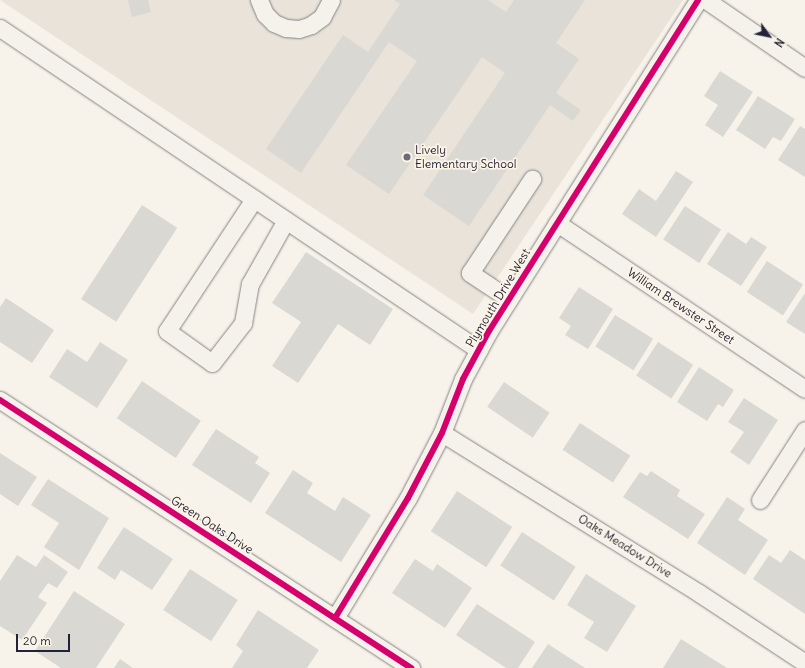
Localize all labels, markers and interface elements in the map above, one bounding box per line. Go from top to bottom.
north arrow [749,16,789,56]
text: N [771,36,787,50]
place label: Lively Elementary School [415,143,516,171]
marker: Lively Elementary School [402,152,412,162]
street label: Plymouth Drive West [463,246,533,350]
street label: William Brewster Street [625,265,737,347]
street label: Green Oaks Drive [168,493,256,557]
street label: Oaks Meadow Drive [575,511,675,581]
scale bar [18,626,72,652]
text: 20 m [23,633,51,648]

